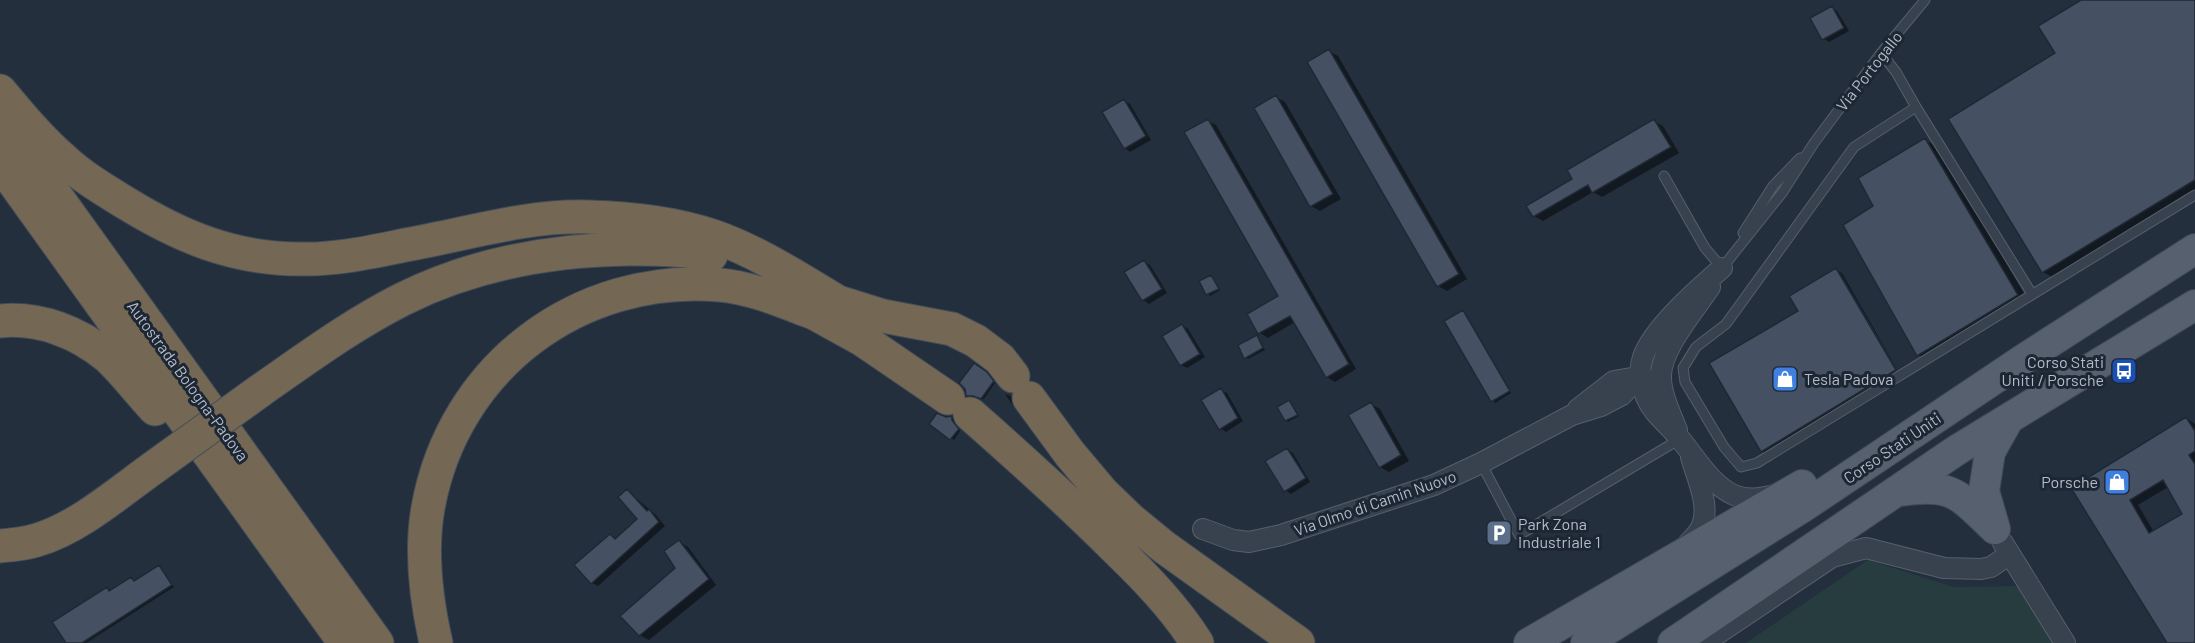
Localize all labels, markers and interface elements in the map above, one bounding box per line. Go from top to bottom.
street label: Via Portogallo [1832,27,1906,114]
street label: Autostrada Bologna-Padova [124,297,253,464]
place label: Corso Stati Uniti / Porsche [2001,352,2104,389]
bus stop icon: Corso Stati Uniti / Porsche [2109,356,2139,386]
shop icon: Tesla Padova [1770,364,1800,394]
place label: Tesla Padova [1804,369,1893,388]
street label: Corso Stati Uniti [1839,408,1944,487]
street label: Via Olmo di Camin Nuovo [1291,466,1458,539]
shop icon: Porsche [2102,467,2132,497]
place label: Porsche [2041,472,2098,491]
place label: Park Zona Industriale 1 [1518,514,1601,551]
parking icon: Park Zona Industriale 1 [1484,518,1514,548]

